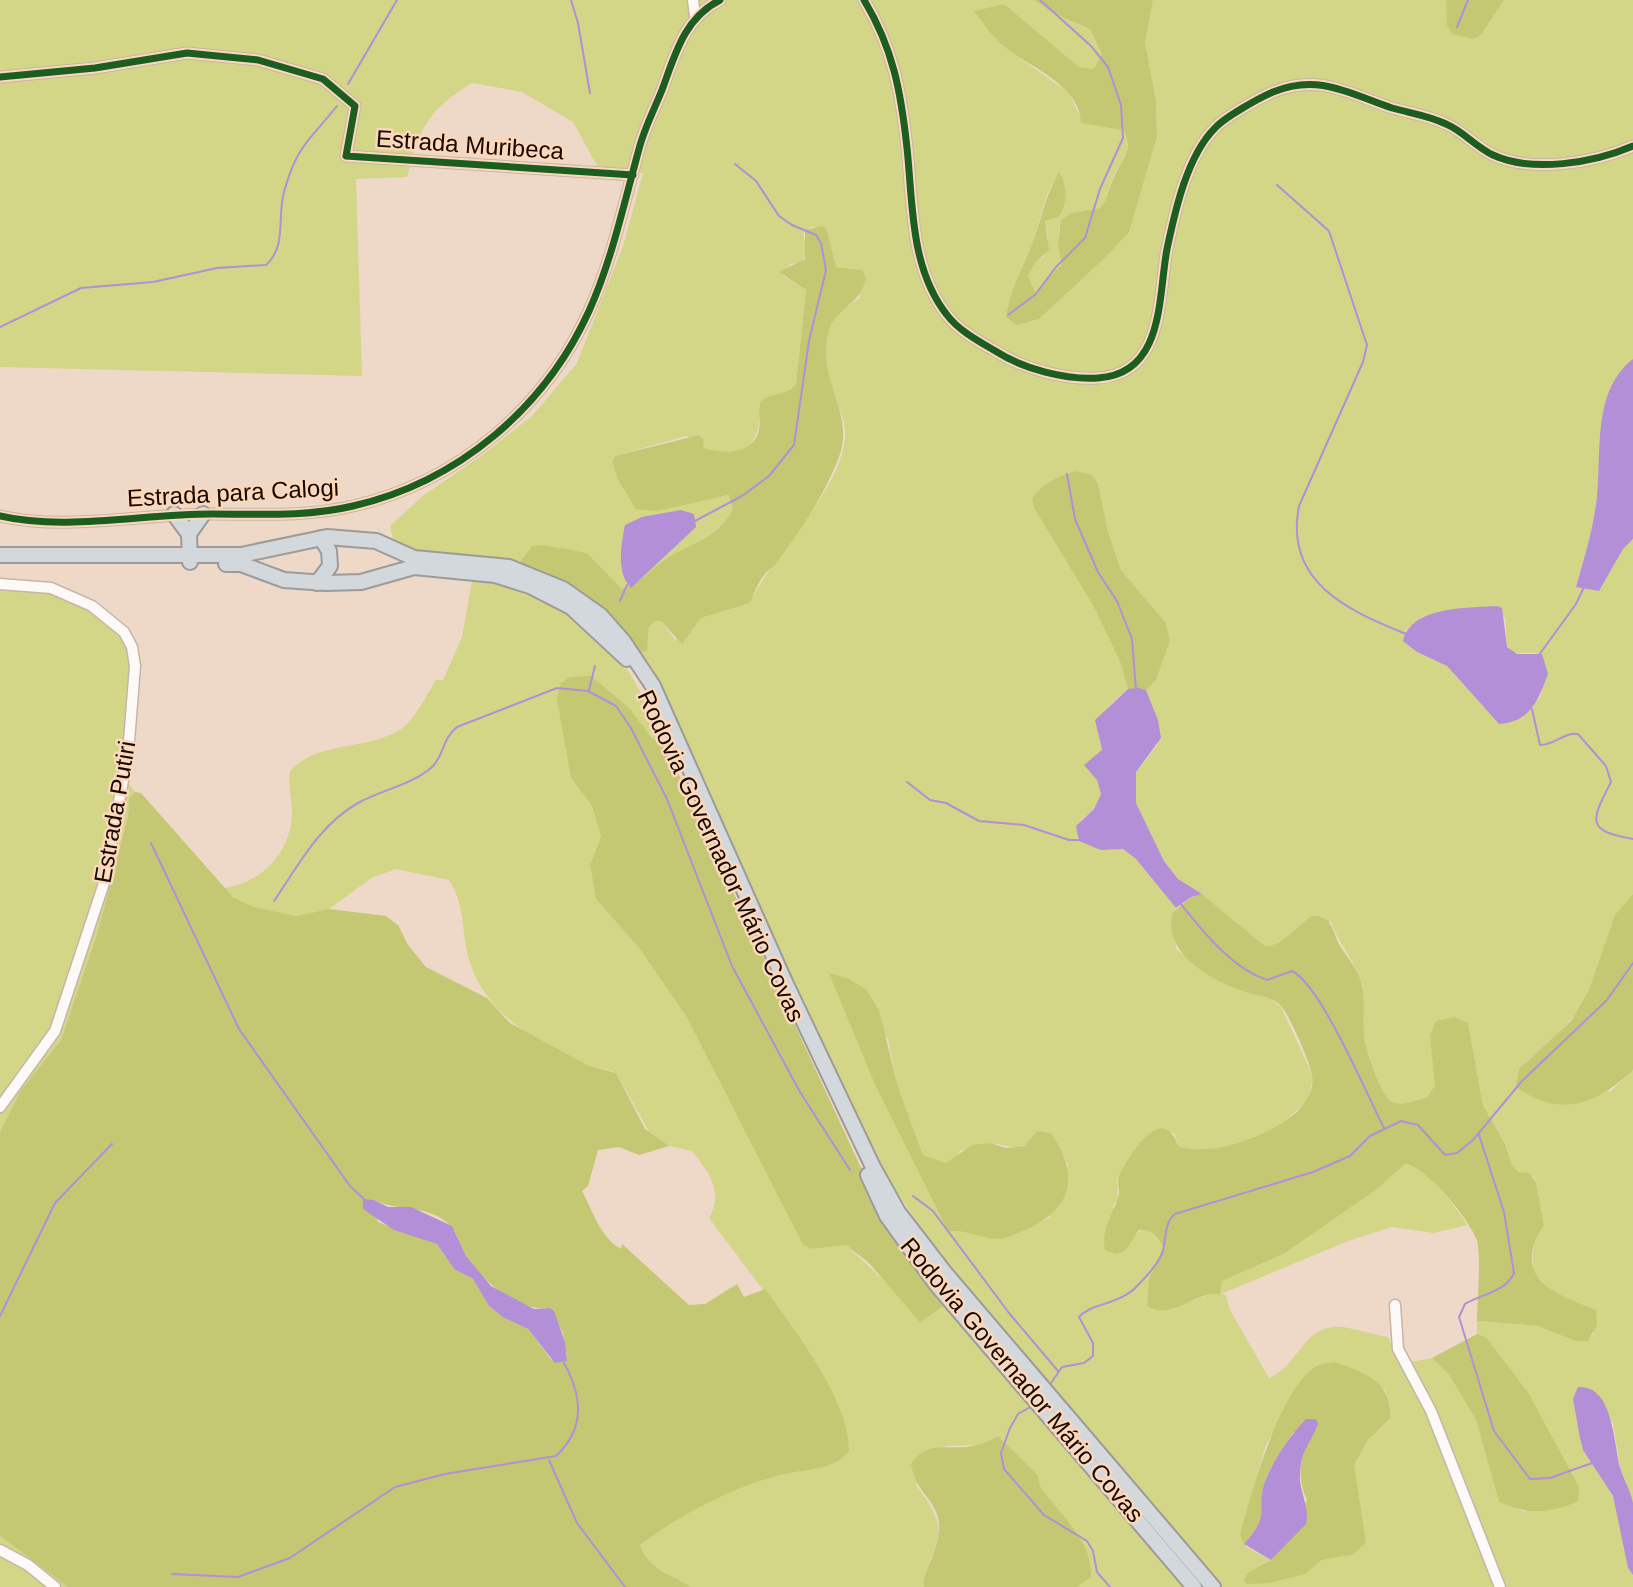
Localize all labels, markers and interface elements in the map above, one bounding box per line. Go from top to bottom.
street label: Estrada Muribeca [375,124,565,165]
street label: Estrada para Calogi [126,473,340,512]
street label: Rodovia Governador Mário Covas [633,686,810,1026]
street label: Estrada Putiri [89,739,140,885]
street label: Rodovia Governador Mário Covas [895,1232,1149,1527]

